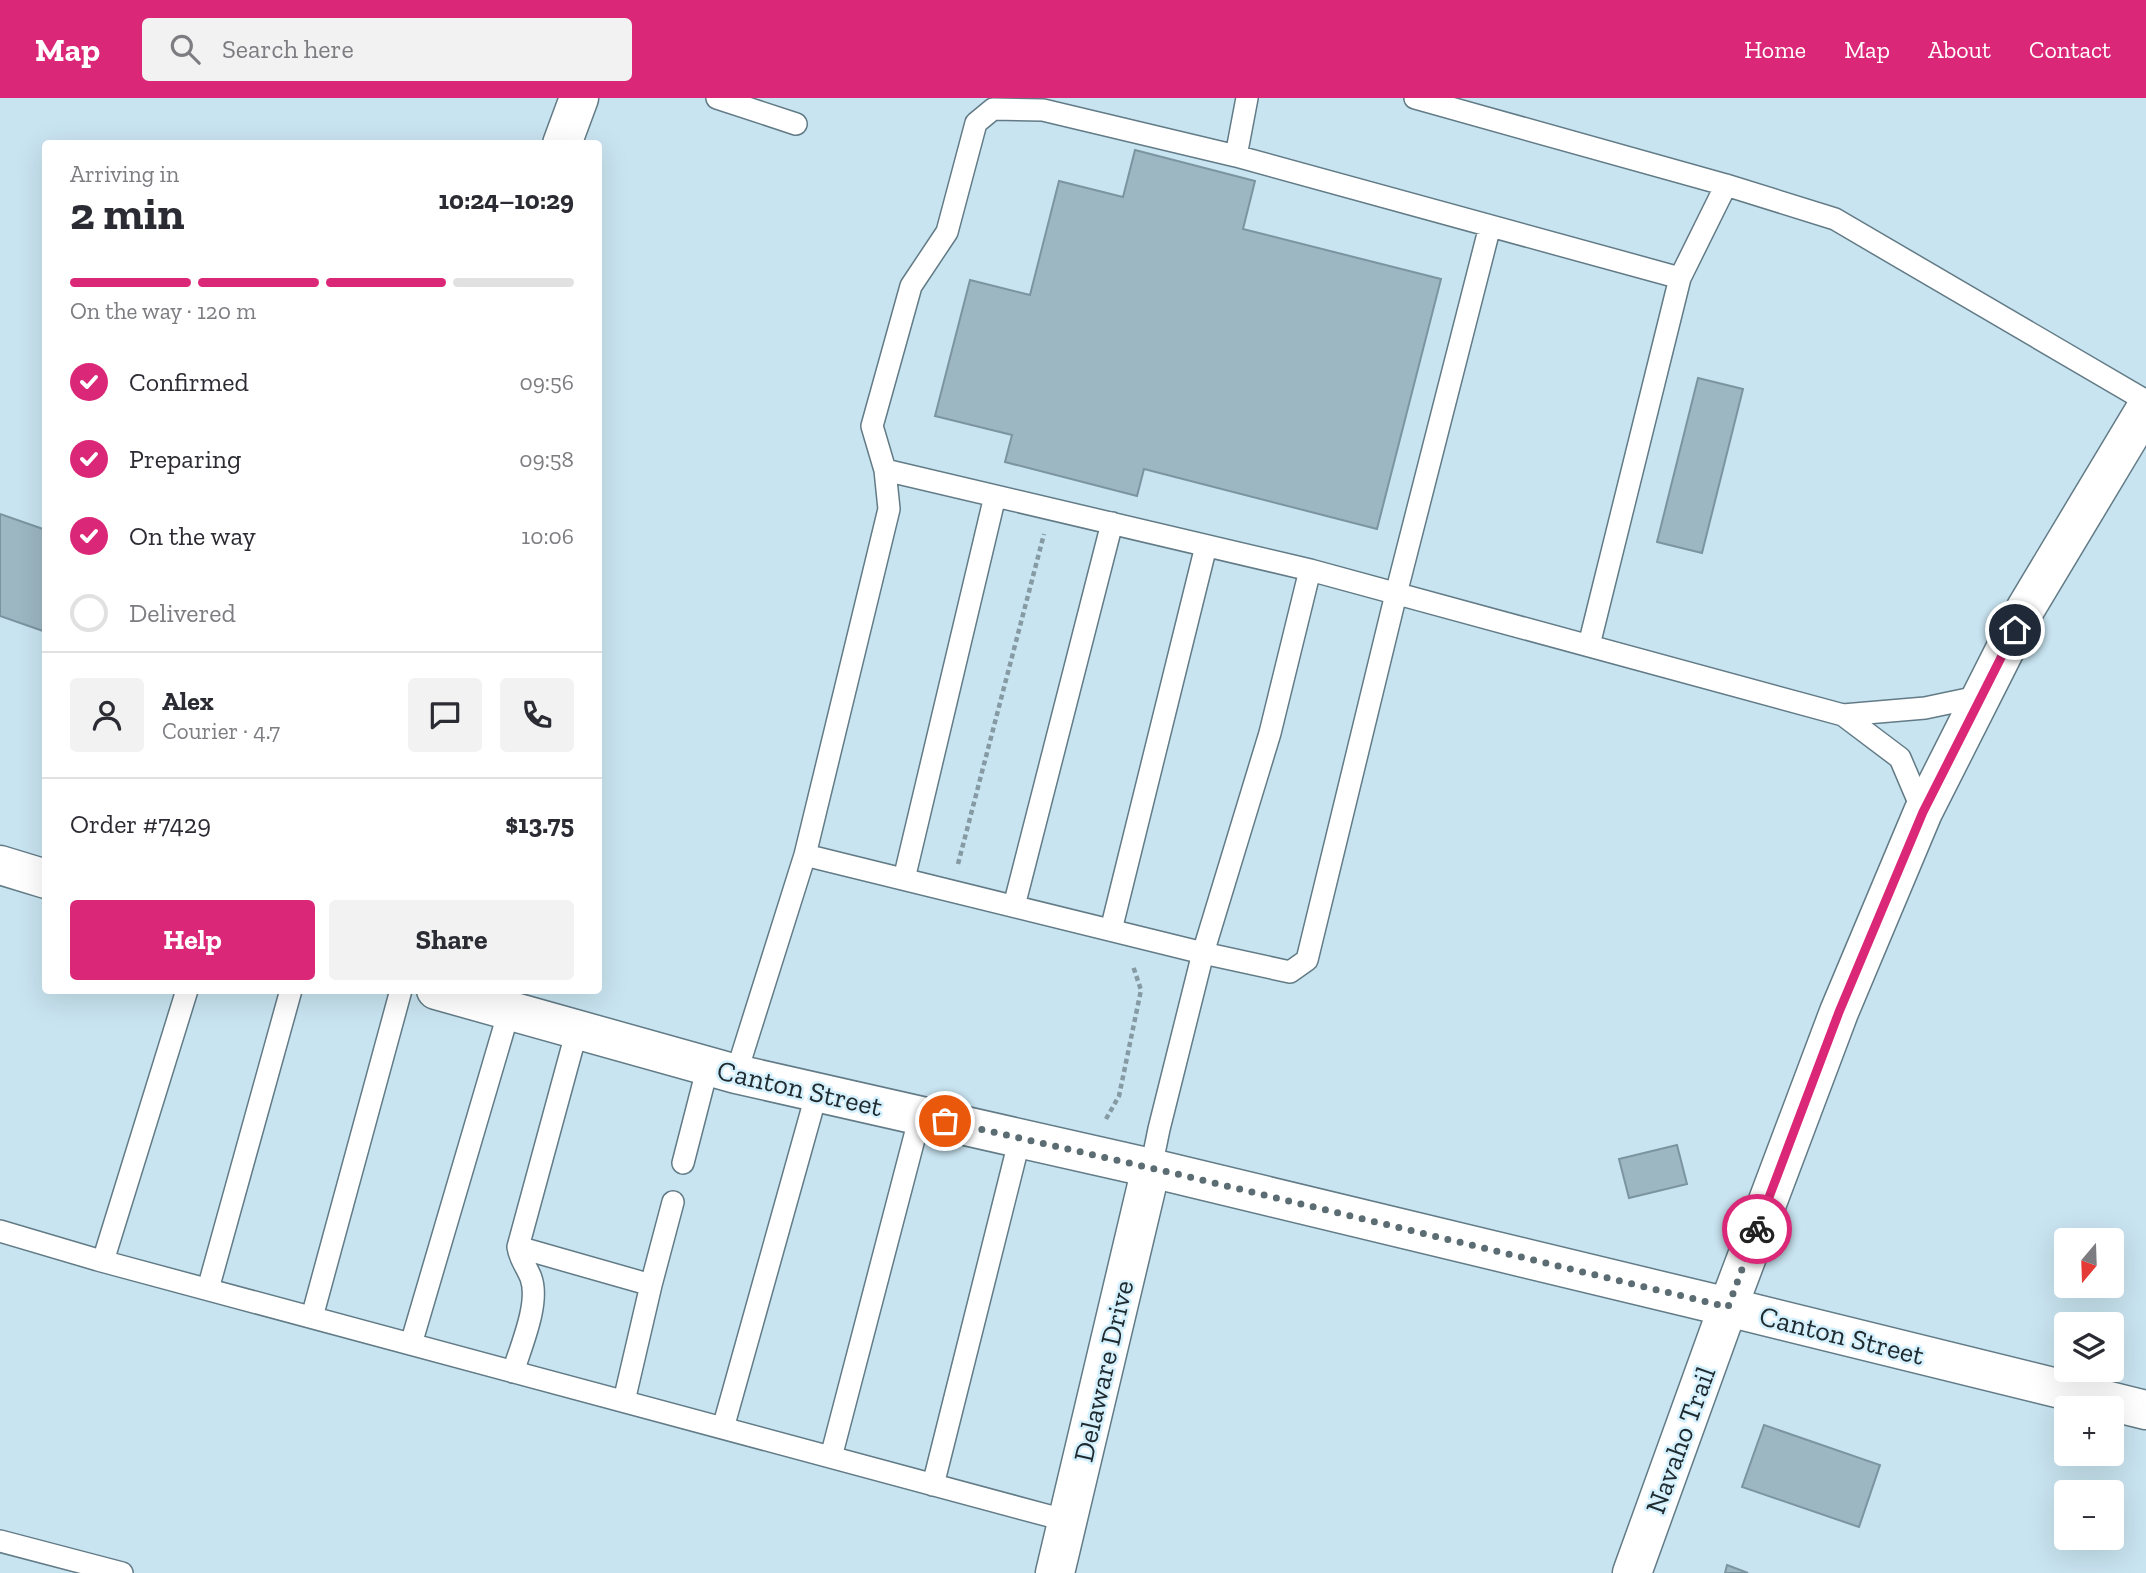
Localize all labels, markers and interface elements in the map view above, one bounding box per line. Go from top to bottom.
search box [142,18,632,81]
text: Map [35,30,100,69]
icon: search [166,30,204,68]
text: Search here [222,33,354,65]
text: Home [1744,35,1806,64]
text: Map [1844,35,1890,64]
text: About [1928,35,1991,64]
text: Contact [2029,35,2111,64]
text: Arriving in [70,160,179,188]
text: 10:24–10:29 [438,184,574,216]
text: 2 min [70,186,185,241]
text: On the way · 120 m [70,297,256,325]
icon: check [70,363,108,401]
text: Confirmed [129,366,249,398]
text: 09:56 [519,368,574,396]
icon: check [70,440,108,478]
text: Preparing [129,443,241,475]
text: 09:58 [519,445,574,473]
icon: check [70,517,108,555]
text: On the way [129,520,256,552]
text: 10:06 [521,522,574,550]
text: Delivered [129,597,236,629]
pin [1985,600,2045,660]
icon: home [1996,611,2034,649]
button: person [70,678,144,752]
button: chat [408,678,482,752]
button: phone [500,678,574,752]
text: Alex [162,685,214,717]
text: Courier · 4.7 [162,717,280,745]
text: Order #7429 [70,808,211,840]
text: $13.75 [505,808,574,840]
button: Help [70,900,315,980]
button: Share [329,900,574,980]
street label: Canton Street [714,1053,886,1124]
pin [915,1091,975,1151]
icon: bag [926,1102,964,1140]
courier [1722,1194,1792,1264]
icon: bike [1738,1210,1776,1248]
north arrow [2054,1228,2124,1298]
map controls [2054,1228,2124,1550]
street label: Delaware Drive [1067,1277,1140,1465]
street label: Canton Street [1756,1299,1928,1372]
button: layers [2054,1312,2124,1382]
street label: Navaho Trail [1639,1362,1722,1518]
button: + [2054,1396,2124,1466]
button: − [2054,1480,2124,1550]

